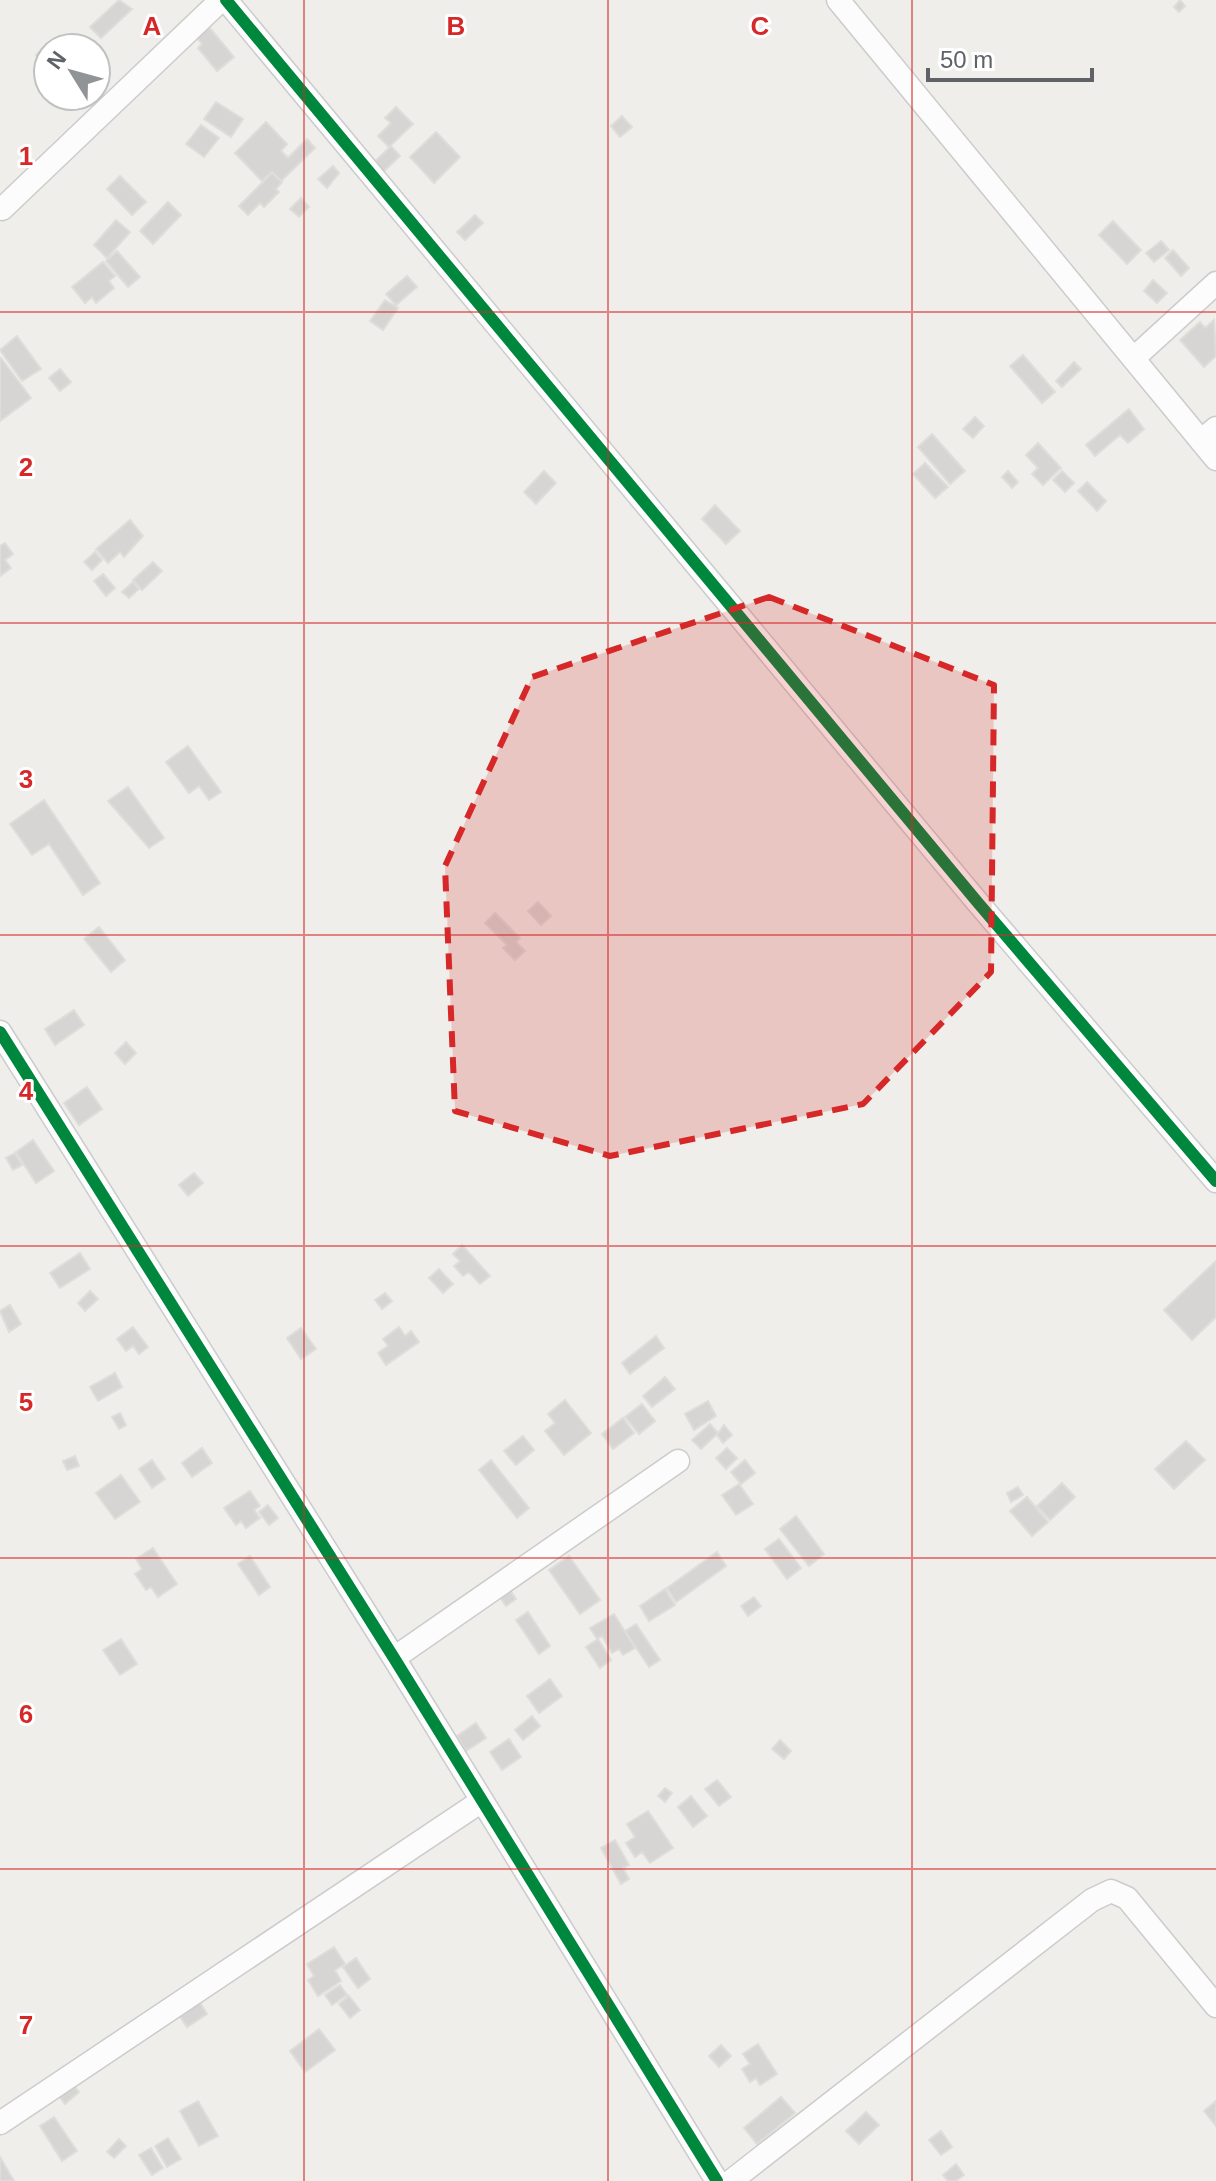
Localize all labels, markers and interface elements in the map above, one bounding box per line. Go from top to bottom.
text: A [143,11,162,41]
text: B [447,11,465,41]
text: C [751,11,770,41]
north arrow [32,32,112,112]
scale bar [928,32,1092,82]
text: N [42,46,71,74]
text: 50 m [940,46,993,73]
text: 1 [19,141,33,171]
text: 2 [19,452,33,482]
text: 3 [19,764,33,794]
text: 4 [19,1076,34,1106]
text: 5 [19,1387,33,1417]
text: 6 [19,1699,33,1729]
text: 7 [19,2010,33,2040]

